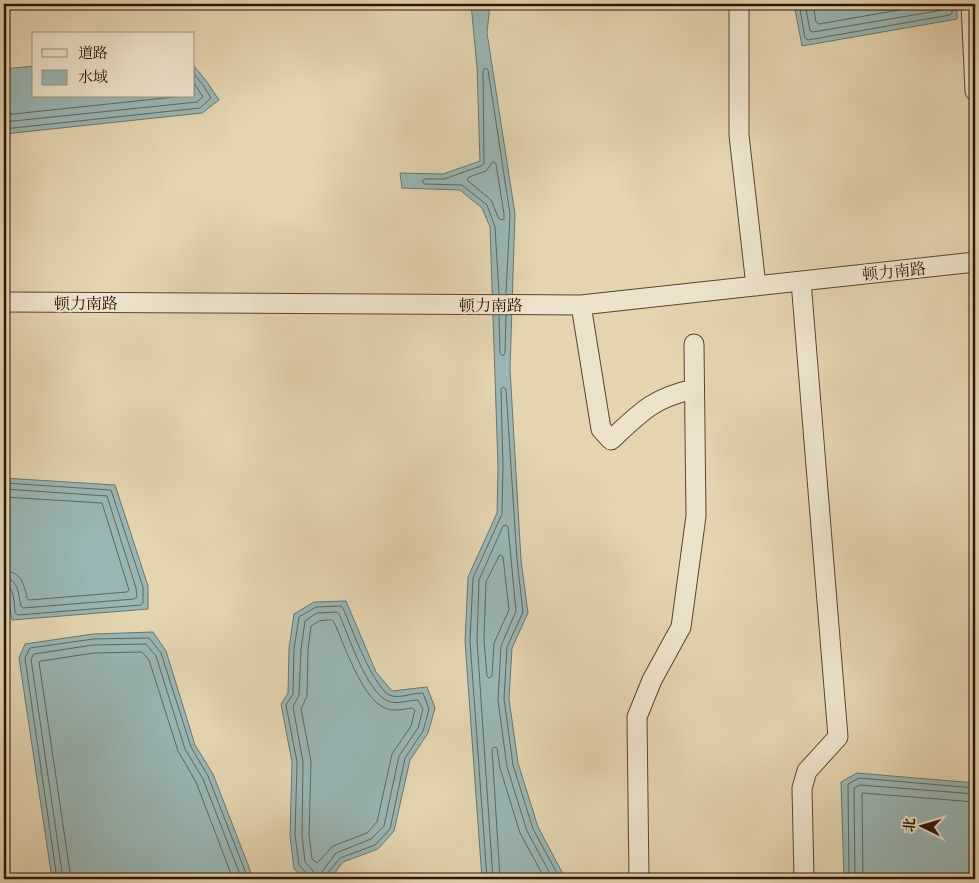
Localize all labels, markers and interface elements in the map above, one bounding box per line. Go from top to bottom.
legend [32,32,195,98]
text: 道路 [78,44,108,62]
text: 水域 [78,68,108,86]
street label: 顿力南路 [861,259,927,284]
street label: 顿力南路 [54,294,118,313]
street label: 顿力南路 [459,296,523,315]
north arrow [896,800,946,850]
text: 北 [900,817,919,833]

